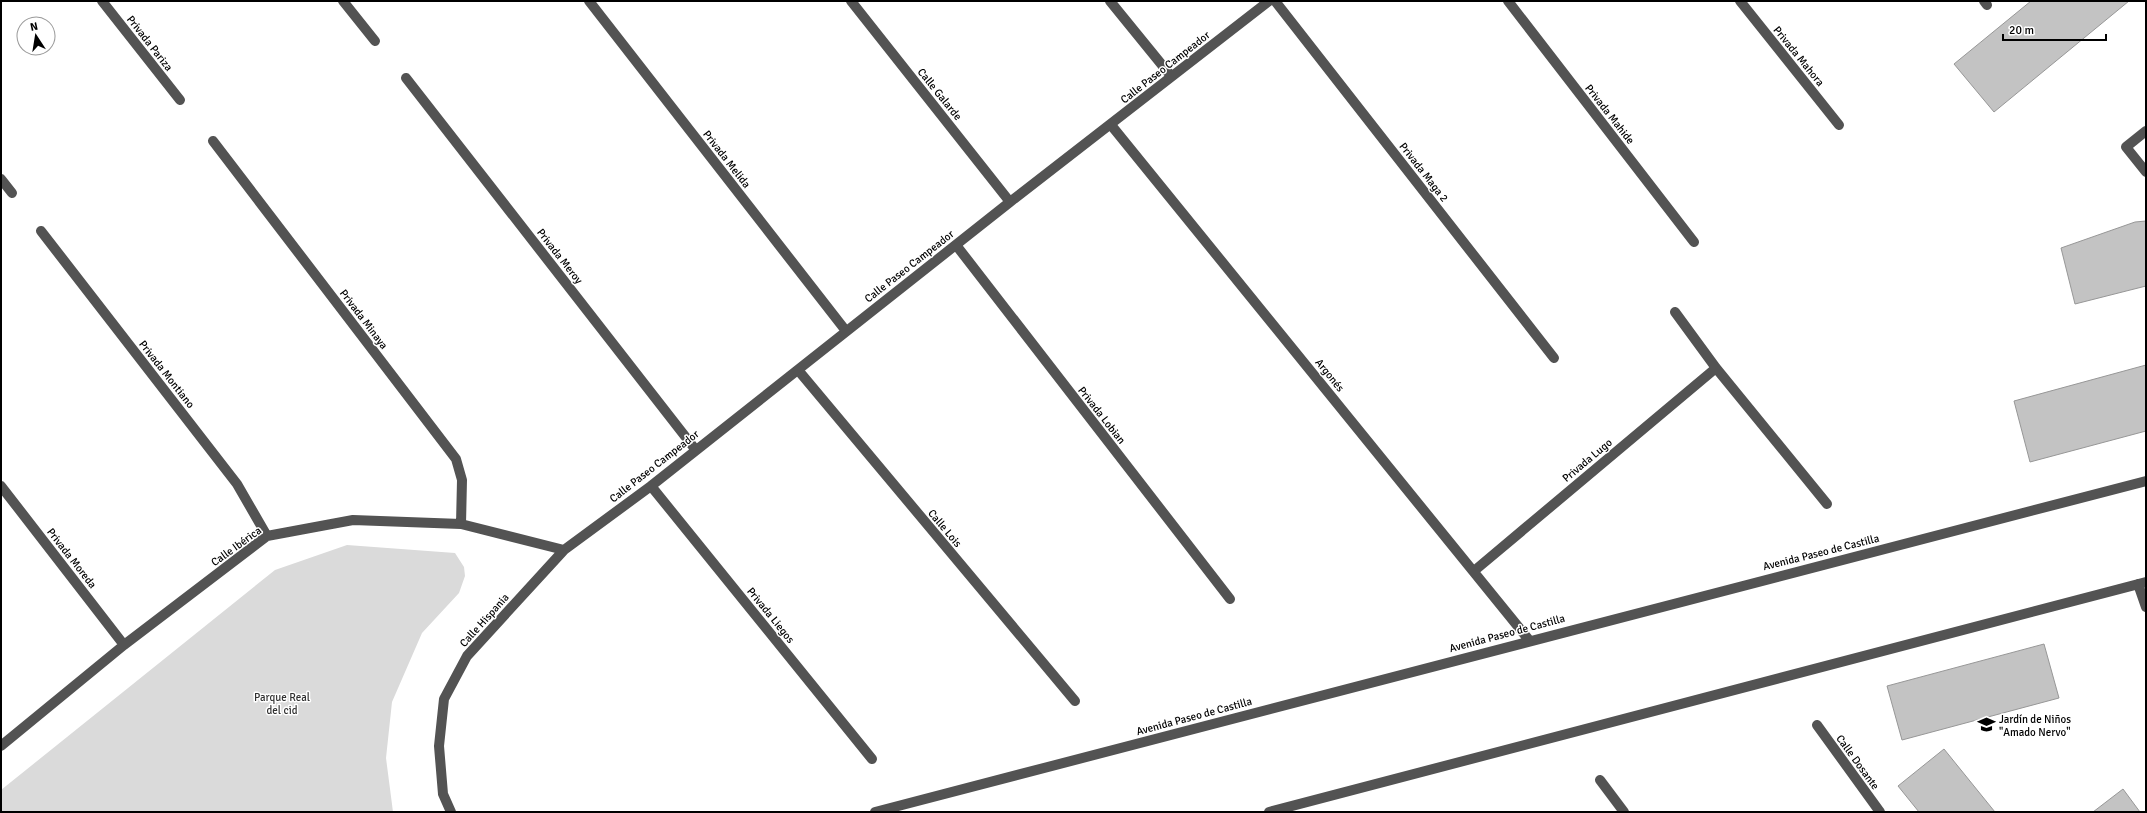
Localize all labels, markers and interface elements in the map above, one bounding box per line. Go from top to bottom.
street label: Privada Pariza [124,13,176,74]
north arrow [16,16,56,56]
scale bar [2003,16,2106,42]
text: N [29,20,39,34]
text: 20 m [2009,23,2034,38]
street label: Privada Mahora [1771,24,1827,89]
street label: Calle Paseo Campeador [1118,28,1213,106]
street label: Calle Galarde [915,66,965,123]
street label: Privada Mahide [1582,82,1637,147]
street label: Privada Melida [700,128,753,191]
street label: Privada Maga 2 [1396,140,1451,205]
street label: Privada Meroy [534,226,586,287]
street label: Calle Paseo Campeador [862,227,957,305]
street label: Privada Minaya [337,287,391,352]
street label: Privada Montiano [136,338,197,411]
street label: Argonés [1312,356,1347,395]
street label: Privada Lobian [1075,384,1128,447]
street label: Calle Paseo Campeador [607,427,702,505]
street label: Privada Lugo [1560,436,1615,485]
street label: Calle Lois [925,507,964,550]
street label: Calle Ibérica [209,524,264,569]
street label: Privada Moreda [44,526,99,591]
street label: Avenida Paseo de Castilla [1762,532,1881,573]
street label: Privada Liegos [744,585,797,646]
street label: Calle Hispania [457,591,512,650]
street label: Avenida Paseo de Castilla [1448,612,1567,655]
park label: Parque Real del cid [254,691,310,717]
street label: Avenida Paseo de Castilla [1135,695,1254,738]
place label: Jardín de Niños "Amado Nervo" [1999,713,2071,739]
school or university icon: Jardín de Niños "Amado Nervo" [1976,715,1996,735]
street label: Calle Dosante [1833,732,1882,792]

